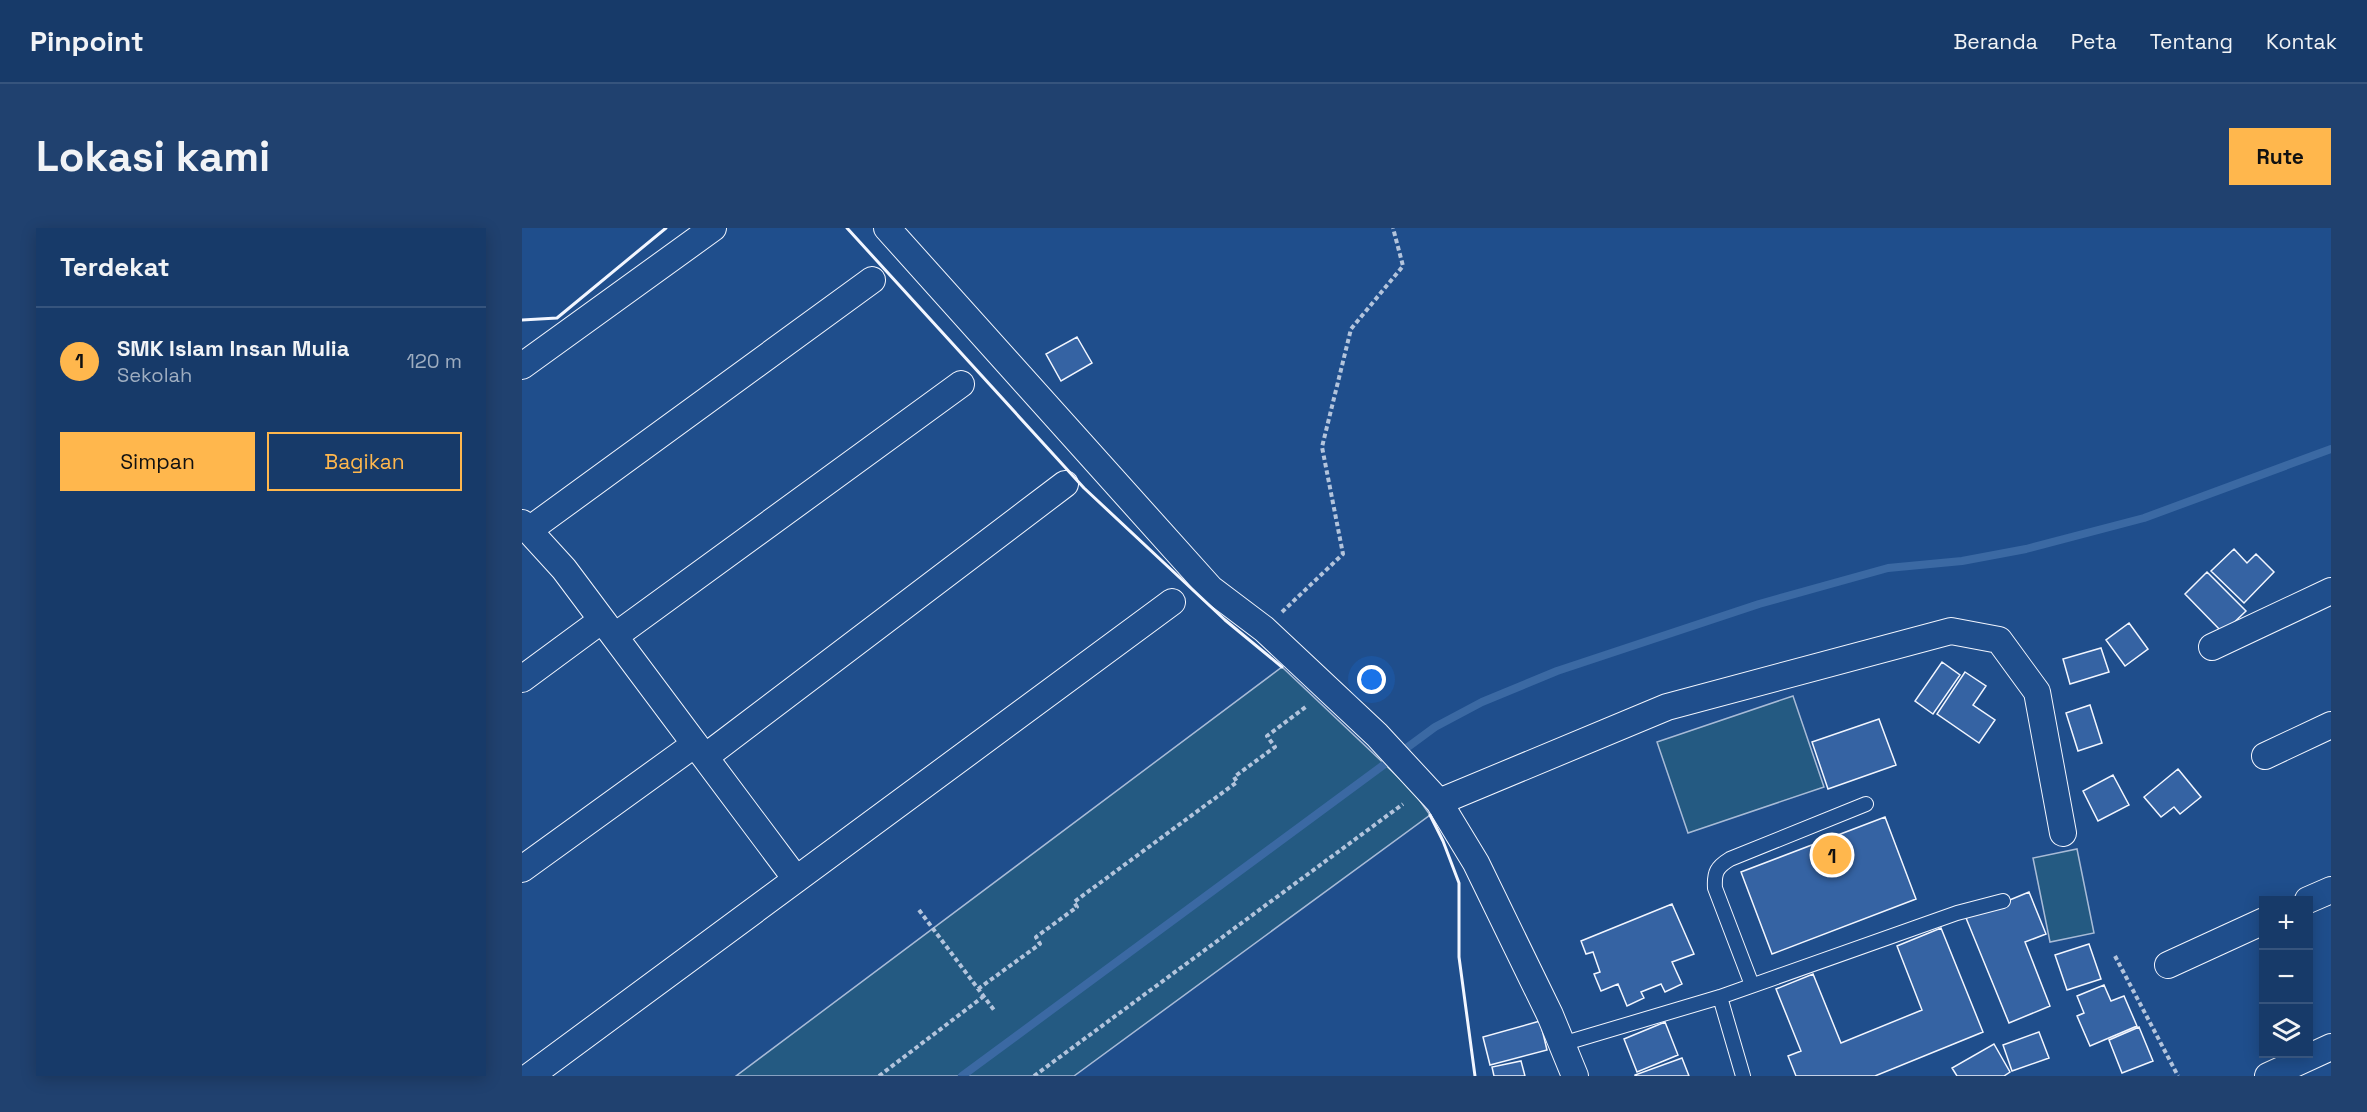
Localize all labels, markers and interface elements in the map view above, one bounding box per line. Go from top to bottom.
text: Pinpoint [30,23,144,59]
text: Beranda [1953,28,2038,55]
text: Peta [2071,28,2117,55]
text: Tentang [2150,28,2233,55]
text: Kontak [2266,28,2337,55]
button: Rute [2229,128,2331,185]
text: Lokasi kami [36,130,270,183]
text: Terdekat [60,250,170,284]
text: SMK Islam Insan Mulia [117,334,349,362]
text: 1 [75,348,84,374]
text: 120 m [406,348,462,374]
text: Sekolah [117,362,192,388]
button: Simpan [60,432,255,491]
button: Bagikan [267,432,462,491]
your location [1357,665,1386,694]
pin: 1 [1812,832,1852,878]
map controls [2259,896,2313,1058]
button: + [2259,896,2313,950]
button: − [2259,950,2313,1004]
button: layers [2259,1004,2313,1058]

